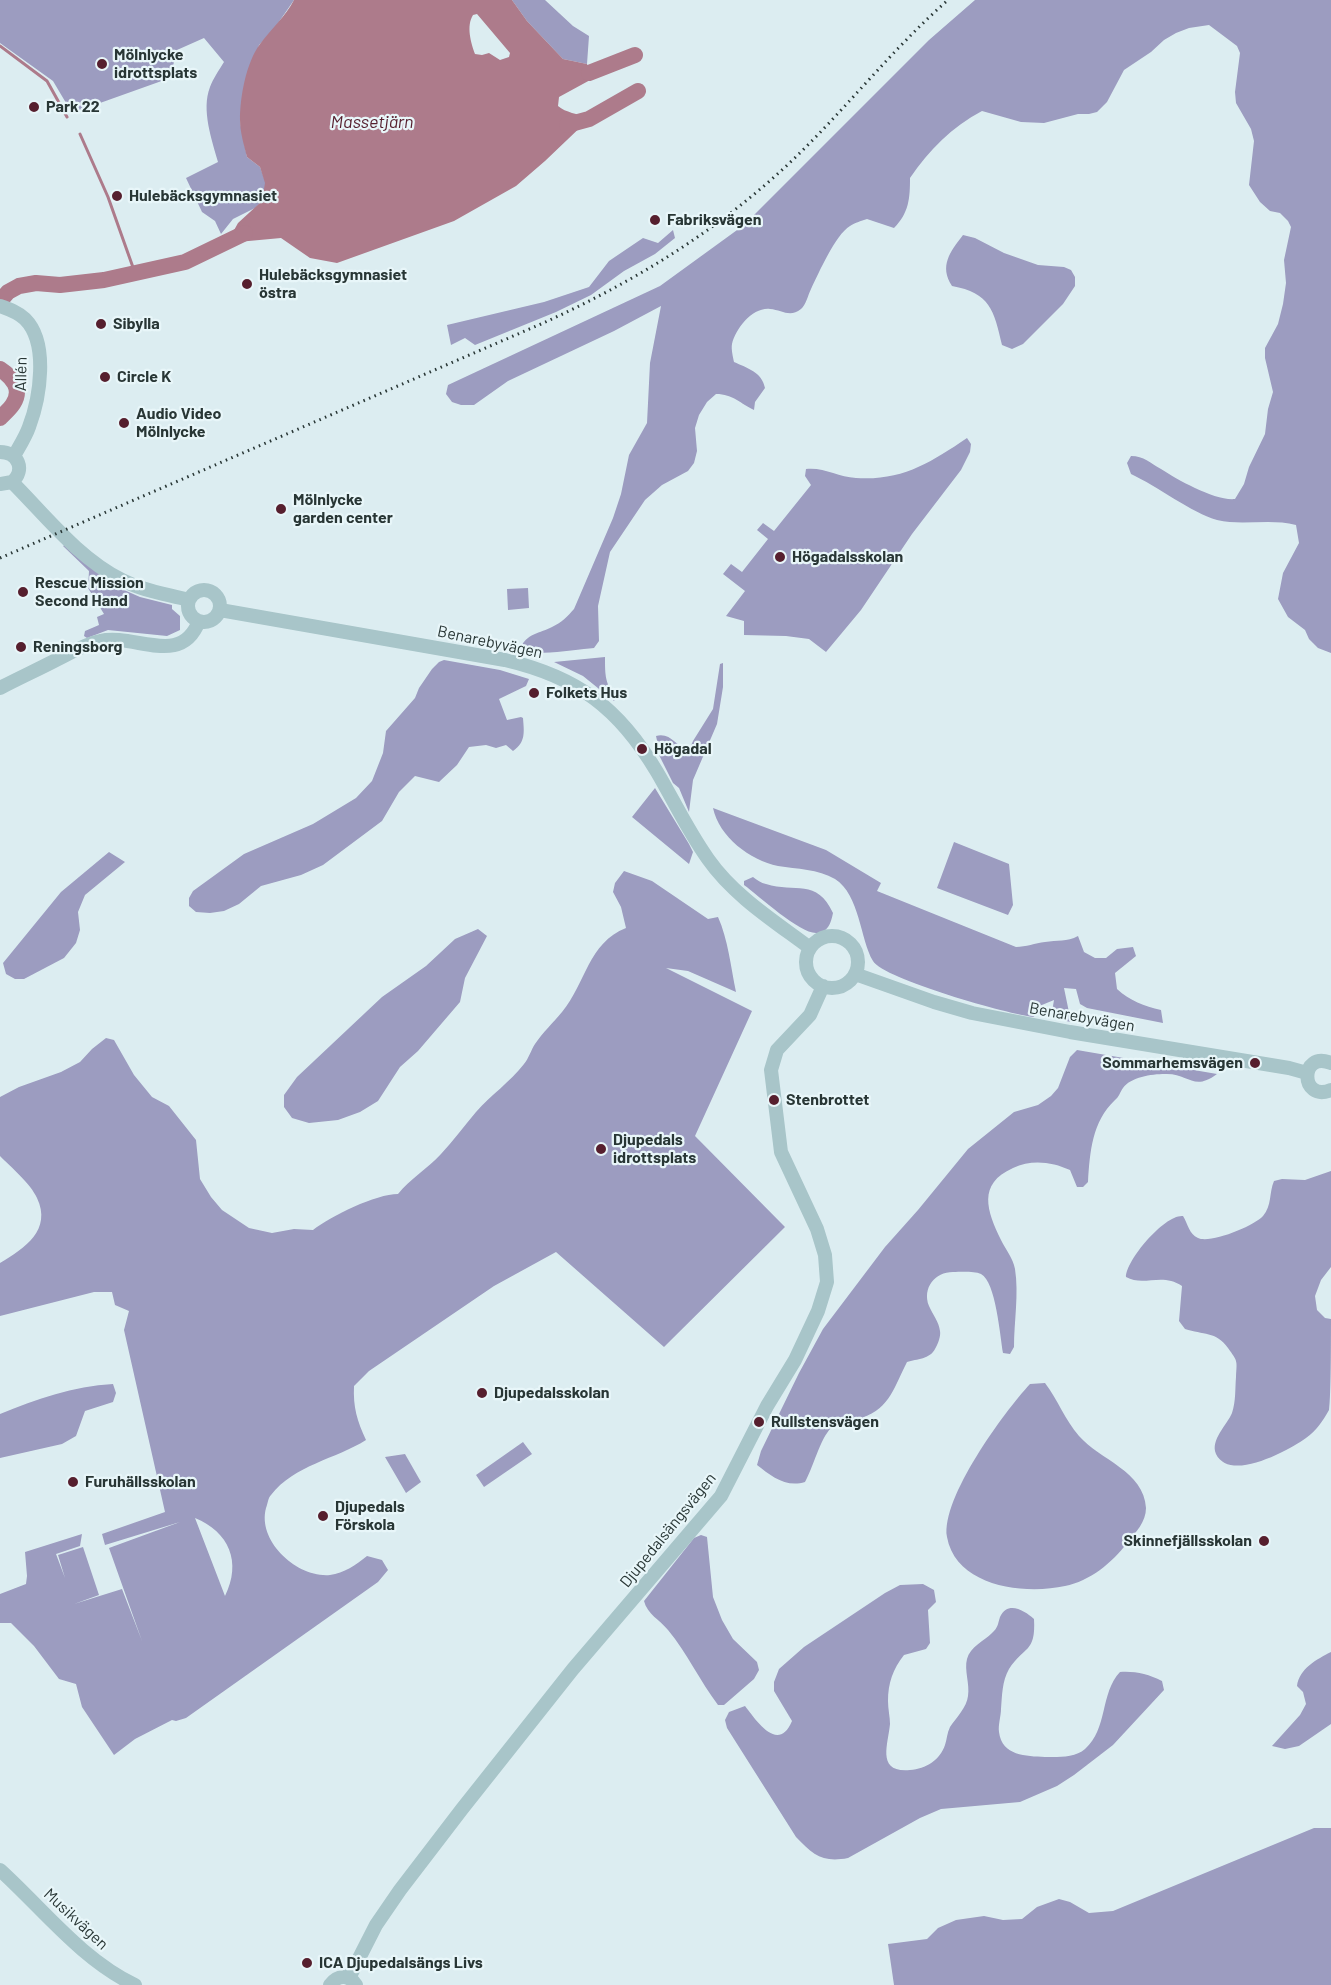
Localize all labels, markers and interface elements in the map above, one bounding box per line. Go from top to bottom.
place label: Mölnlycke idrottsplats [114,45,197,83]
marker: Mölnlycke idrottsplats [95,57,109,71]
place label: Park 22 [46,97,100,117]
marker: Park 22 [27,100,41,114]
water label: Massetjärn [330,111,414,133]
place label: Hulebäcksgymnasiet [129,186,277,206]
marker: Hulebäcksgymnasiet [110,189,124,203]
place label: Fabriksvägen [667,210,761,230]
marker: Fabriksvägen [648,213,662,227]
place label: Hulebäcksgymnasiet östra [259,265,407,303]
marker: Hulebäcksgymnasiet östra [240,277,254,291]
place label: Sibylla [113,314,160,334]
marker: Sibylla [94,317,108,331]
street label: Allén [11,357,31,391]
place label: Circle K [117,367,171,387]
marker: Circle K [98,370,112,384]
place label: Audio Video Mölnlycke [136,404,221,442]
marker: Audio Video Mölnlycke [117,416,131,430]
place label: Mölnlycke garden center [293,490,393,528]
marker: Mölnlycke garden center [274,502,288,516]
place label: Högadalsskolan [792,547,903,567]
marker: Högadalsskolan [773,550,787,564]
place label: Rescue Mission Second Hand [35,573,144,611]
marker: Rescue Mission Second Hand [16,585,30,599]
street label: Benarebyvägen [436,621,544,663]
place label: Reningsborg [33,637,122,657]
marker: Reningsborg [14,640,28,654]
place label: Folkets Hus [546,683,627,703]
marker: Folkets Hus [527,686,541,700]
place label: Högadal [654,739,712,759]
marker: Högadal [635,742,649,756]
street label: Benarebyvägen [1028,998,1136,1036]
place label: Sommarhemsvägen [1102,1053,1243,1073]
marker: Sommarhemsvägen [1248,1056,1262,1070]
place label: Stenbrottet [786,1090,869,1110]
marker: Stenbrottet [767,1093,781,1107]
place label: Djupedals idrottsplats [613,1130,696,1168]
marker: Djupedals idrottsplats [594,1142,608,1156]
place label: Djupedalsskolan [494,1383,610,1403]
marker: Djupedalsskolan [475,1386,489,1400]
place label: Rullstensvägen [771,1412,879,1432]
marker: Rullstensvägen [752,1415,766,1429]
street label: Djupedalsängsvägen [616,1469,720,1591]
place label: Furuhällsskolan [85,1472,196,1492]
marker: Furuhällsskolan [66,1475,80,1489]
place label: Djupedals Förskola [335,1497,405,1535]
marker: Djupedals Förskola [316,1509,330,1523]
place label: Skinnefjällsskolan [1124,1531,1252,1551]
marker: Skinnefjällsskolan [1257,1534,1271,1548]
street label: Musikvägen [40,1884,112,1954]
place label: ICA Djupedalsängs Livs [319,1953,483,1973]
marker: ICA Djupedalsängs Livs [300,1956,314,1970]

